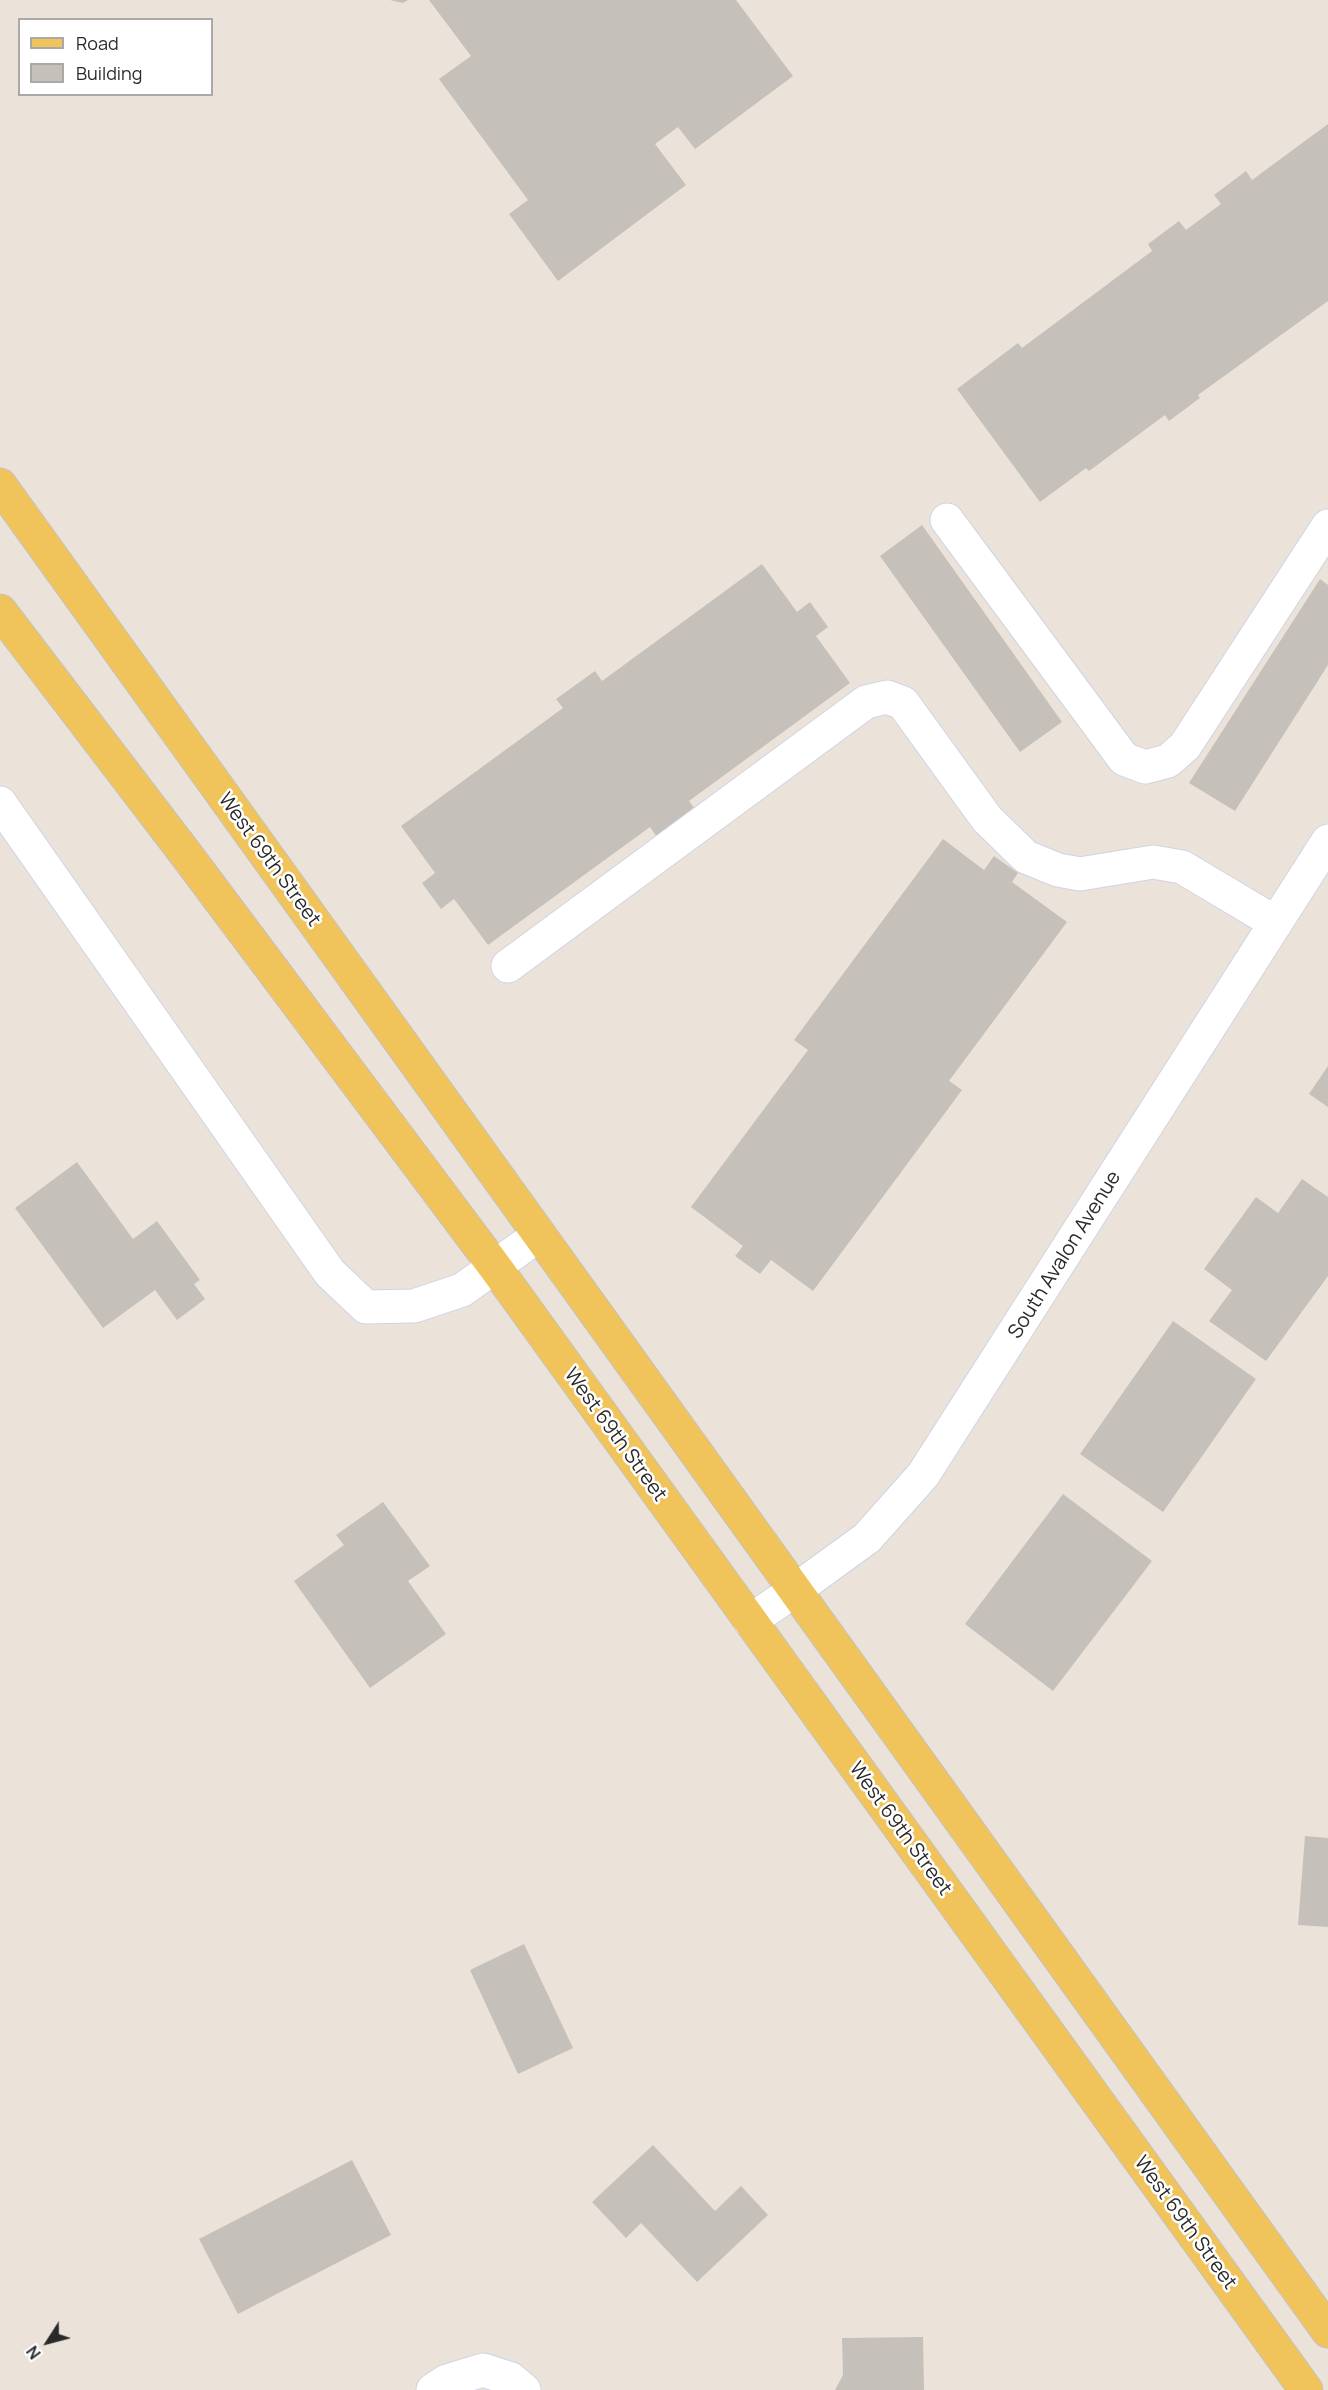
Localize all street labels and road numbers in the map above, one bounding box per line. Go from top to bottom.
street label: West 69th Street [213,789,325,931]
street label: South Avalon Avenue [1004,1167,1126,1343]
street label: West 69th Street [559,1364,671,1506]
street label: West 69th Street [844,1758,956,1900]
street label: West 69th Street [1129,2152,1241,2294]

